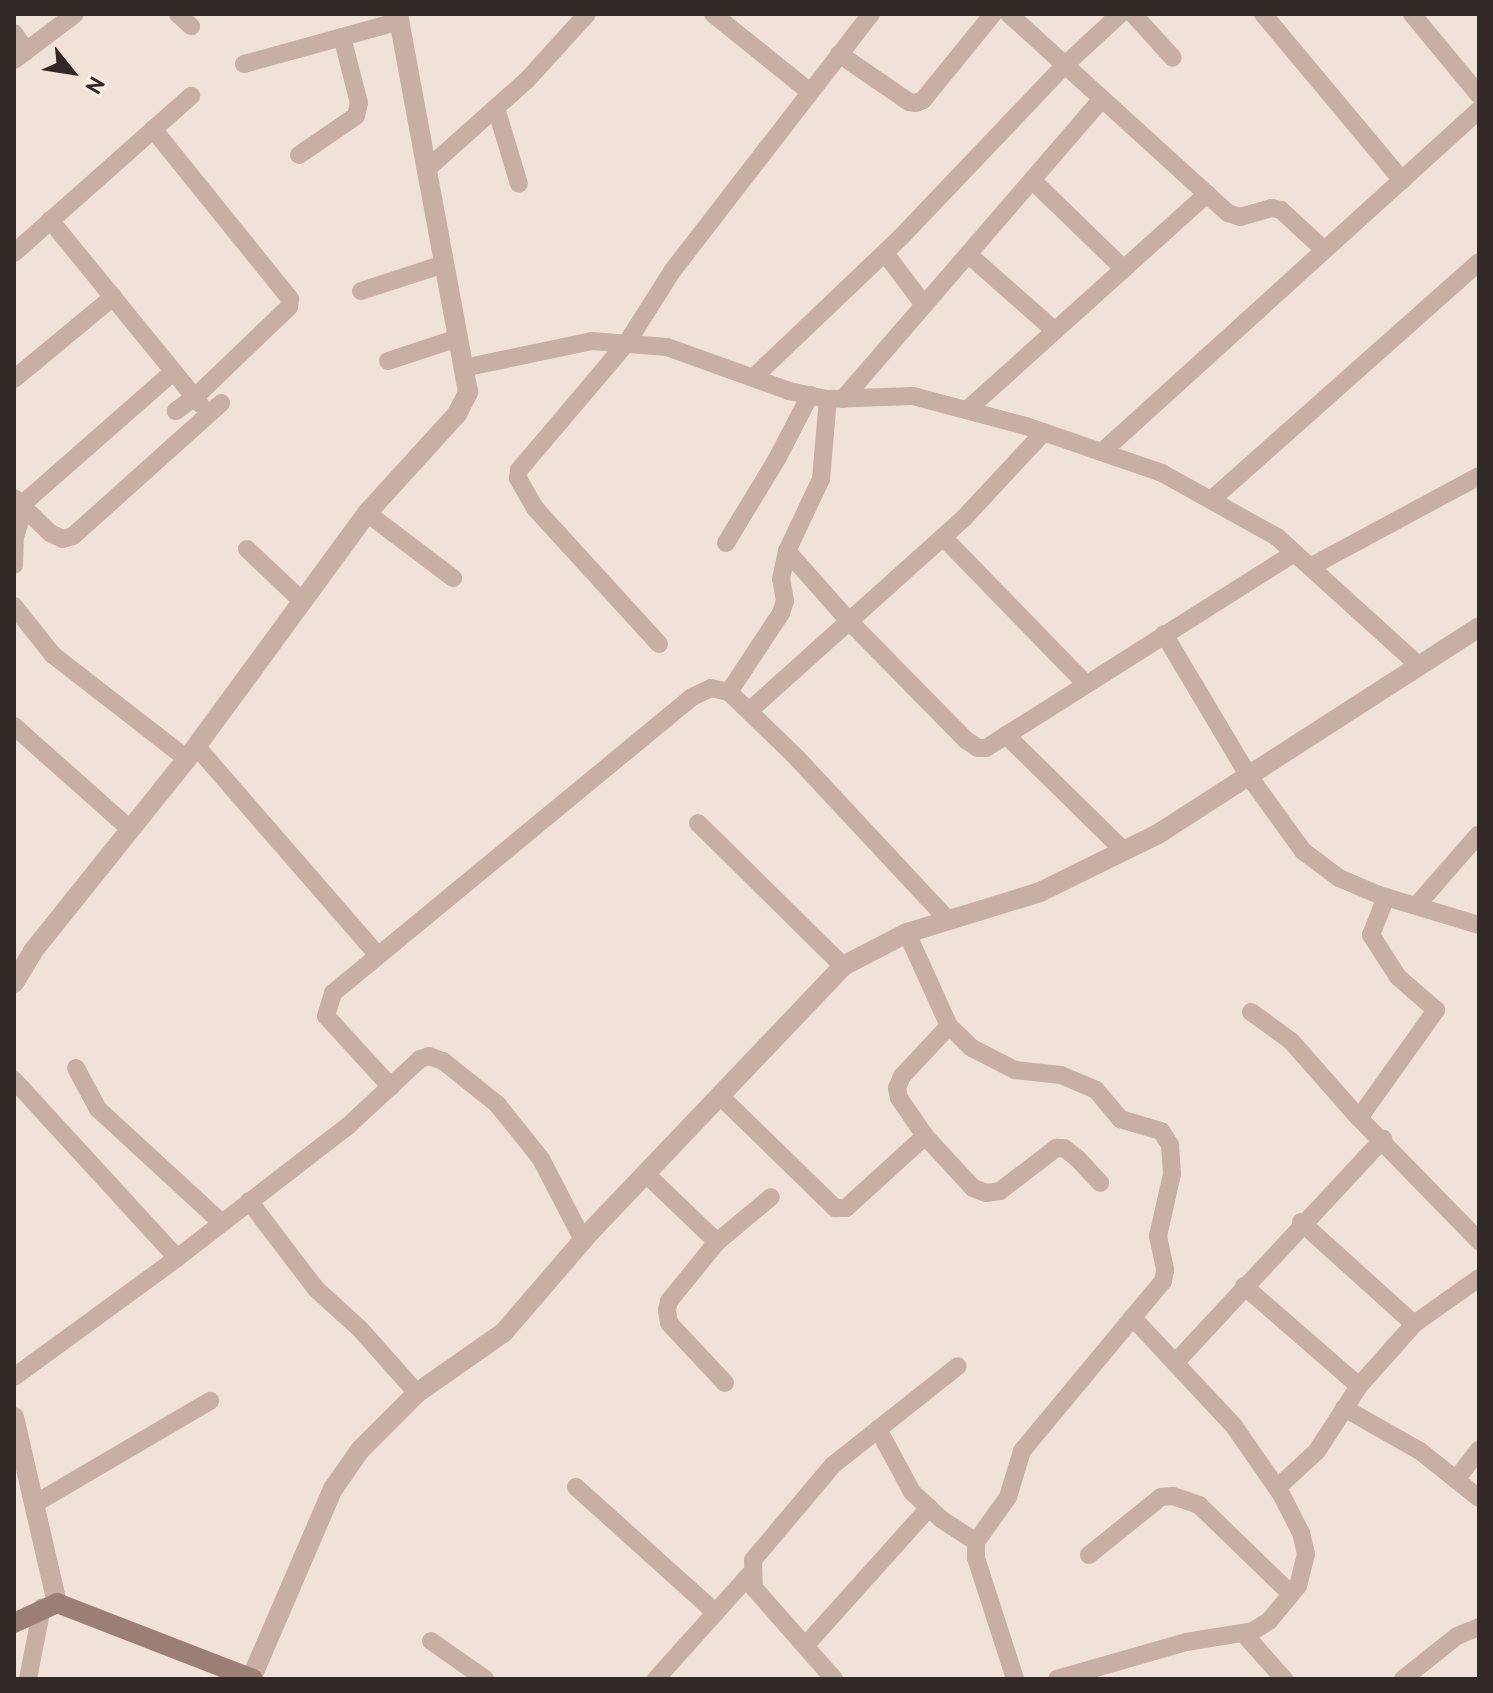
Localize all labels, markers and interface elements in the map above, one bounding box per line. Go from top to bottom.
north arrow [32,32,112,112]
text: N [78,71,109,98]

